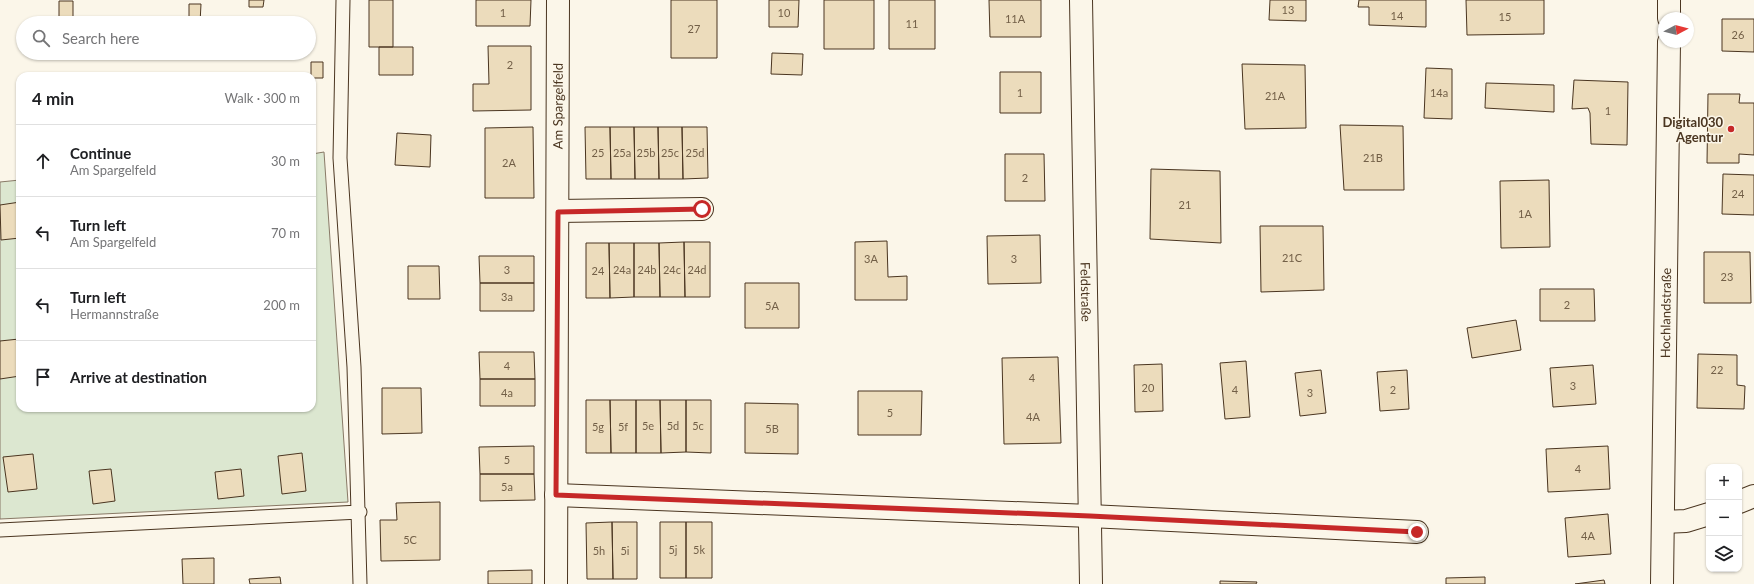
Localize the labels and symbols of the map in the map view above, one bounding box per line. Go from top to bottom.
house number: 13 [1282,3,1294,16]
house number: 1 [500,6,506,19]
house number: 10 [778,6,791,19]
house number: 14 [1391,9,1404,22]
house number: 15 [1499,10,1511,23]
house number: 11A [1005,12,1026,25]
north arrow [1658,12,1694,48]
house number: 11 [906,17,918,30]
house number: 27 [688,22,700,35]
house number: 26 [1732,28,1744,41]
house number: 2 [507,58,513,71]
street label: Am Spargelfeld [549,63,566,149]
house number: 1 [1017,86,1023,99]
house number: 14a [1430,86,1448,99]
house number: 21A [1265,89,1286,102]
house number: 1 [1605,104,1611,117]
place label: Digital030 Agentur [1662,114,1723,145]
marker: Digital030 Agentur [1726,124,1736,134]
house number: 25 [592,146,604,159]
house number: 25a [613,146,631,159]
house number: 25b [637,146,655,159]
house number: 25c [661,146,679,159]
house number: 25d [686,146,704,159]
house number: 21B [1363,151,1383,164]
house number: 2A [502,156,516,169]
house number: 2 [1022,171,1028,184]
house number: 24 [1732,187,1745,200]
house number: 21 [1179,198,1191,211]
route start [693,200,711,218]
house number: 1A [1518,207,1532,220]
house number: 21C [1282,251,1303,264]
house number: 3A [864,252,878,265]
house number: 3 [1011,252,1017,265]
street label: Feldstraße [1077,262,1095,322]
house number: 3 [504,263,510,276]
house number: 24a [613,263,631,276]
house number: 24b [638,263,656,276]
house number: 24c [663,263,681,276]
house number: 24d [688,263,706,276]
house number: 24 [592,264,605,277]
street label: Hochlandstraße [1657,268,1674,358]
house number: 23 [1721,270,1733,283]
house number: 3a [501,290,513,303]
house number: 2 [1564,298,1570,311]
house number: 5A [765,299,779,312]
house number: 4 [504,359,511,372]
house number: 22 [1711,363,1723,376]
house number: 4 [1029,371,1036,384]
house number: 3 [1570,379,1576,392]
house number: 20 [1142,381,1155,394]
house number: 4 [1232,383,1239,396]
house number: 2 [1390,383,1396,396]
house number: 4a [501,386,513,399]
house number: 3 [1307,386,1313,399]
house number: 5 [887,406,893,419]
house number: 4A [1026,410,1040,423]
house number: 5e [642,419,654,432]
house number: 5d [667,419,679,432]
house number: 5c [692,419,704,432]
house number: 5g [592,420,604,433]
house number: 5f [618,420,628,433]
house number: 5B [765,422,779,435]
house number: 5 [504,453,510,466]
house number: 4 [1575,462,1582,475]
house number: 5a [501,480,513,493]
route end [1408,523,1426,541]
house number: 4A [1581,529,1595,542]
house number: 5C [403,533,418,546]
house number: 5j [668,543,678,556]
house number: 5k [693,543,705,556]
house number: 5h [593,544,605,557]
house number: 5i [620,544,630,557]

